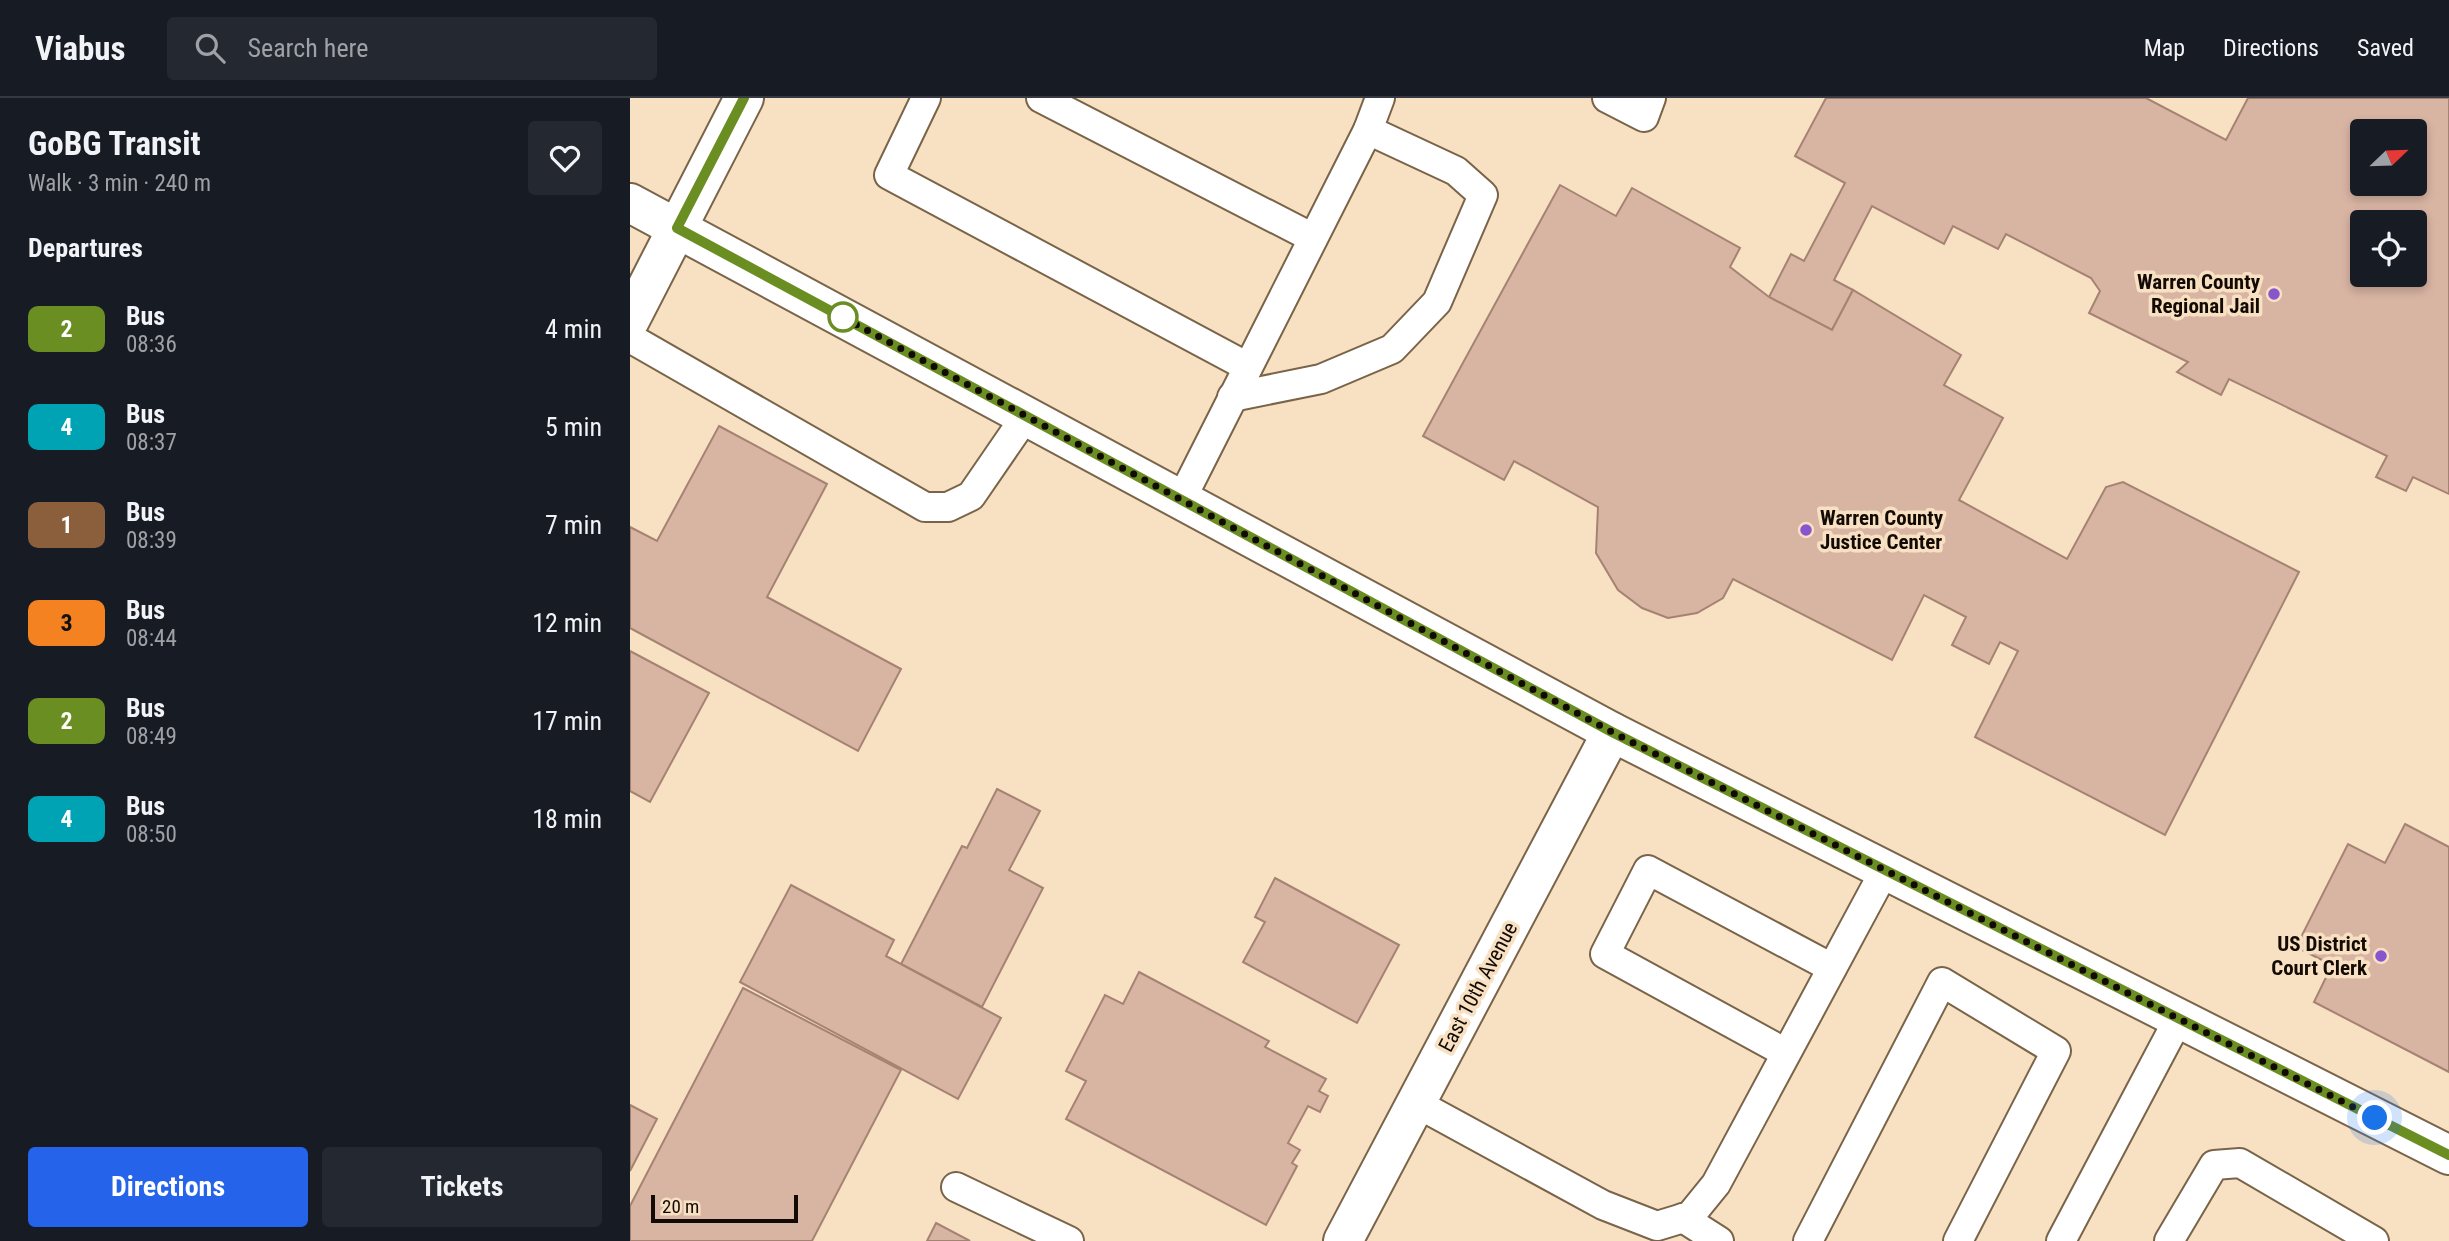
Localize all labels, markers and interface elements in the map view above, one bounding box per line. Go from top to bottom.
search box [167,17,657,80]
text: Viabus [35,29,125,68]
icon: search [191,29,229,67]
text: Search here [247,33,368,63]
text: Map [2144,34,2185,62]
text: Directions [2223,34,2319,62]
text: Saved [2357,34,2414,62]
north arrow [2350,119,2427,196]
map controls [2350,119,2427,287]
button: heart [528,121,602,195]
text: GoBG Transit [28,124,201,163]
text: Walk · 3 min · 240 m [28,170,211,197]
button: locate [2350,210,2427,287]
text: Departures [28,233,143,263]
place label: Warren County Regional Jail [2137,270,2261,318]
marker: Warren County Regional Jail [2266,286,2282,302]
text: Bus [126,301,165,331]
unlabelled marker [828,302,858,332]
text: 4 min [545,314,602,344]
text: 2 [60,315,73,343]
text: 08:36 [126,331,177,358]
text: Bus [126,399,165,429]
text: 5 min [545,412,602,442]
text: 4 [60,413,73,441]
text: 08:37 [126,429,177,456]
text: Bus [126,497,165,527]
place label: Warren County Justice Center [1820,506,1944,554]
text: 7 min [545,510,602,540]
text: 1 [60,511,73,539]
marker: Warren County Justice Center [1798,522,1814,538]
text: 08:39 [126,527,177,554]
text: Bus [126,595,165,625]
text: 12 min [532,608,602,638]
text: 3 [60,609,73,637]
text: 08:44 [126,625,177,652]
text: Bus [126,693,165,723]
text: 17 min [532,706,602,736]
text: 2 [60,707,73,735]
text: 08:49 [126,723,177,750]
text: Bus [126,791,165,821]
text: 18 min [532,804,602,834]
text: 4 [60,805,73,833]
text: 08:50 [126,821,177,848]
street label: East 10th Avenue [1434,918,1522,1056]
place label: US District Court Clerk [2271,932,2368,980]
marker: US District Court Clerk [2373,948,2389,964]
your location [2357,1100,2392,1135]
button: Directions [28,1147,308,1227]
button: Tickets [322,1147,602,1227]
scale bar [651,1192,798,1224]
text: 20 m [662,1195,699,1218]

